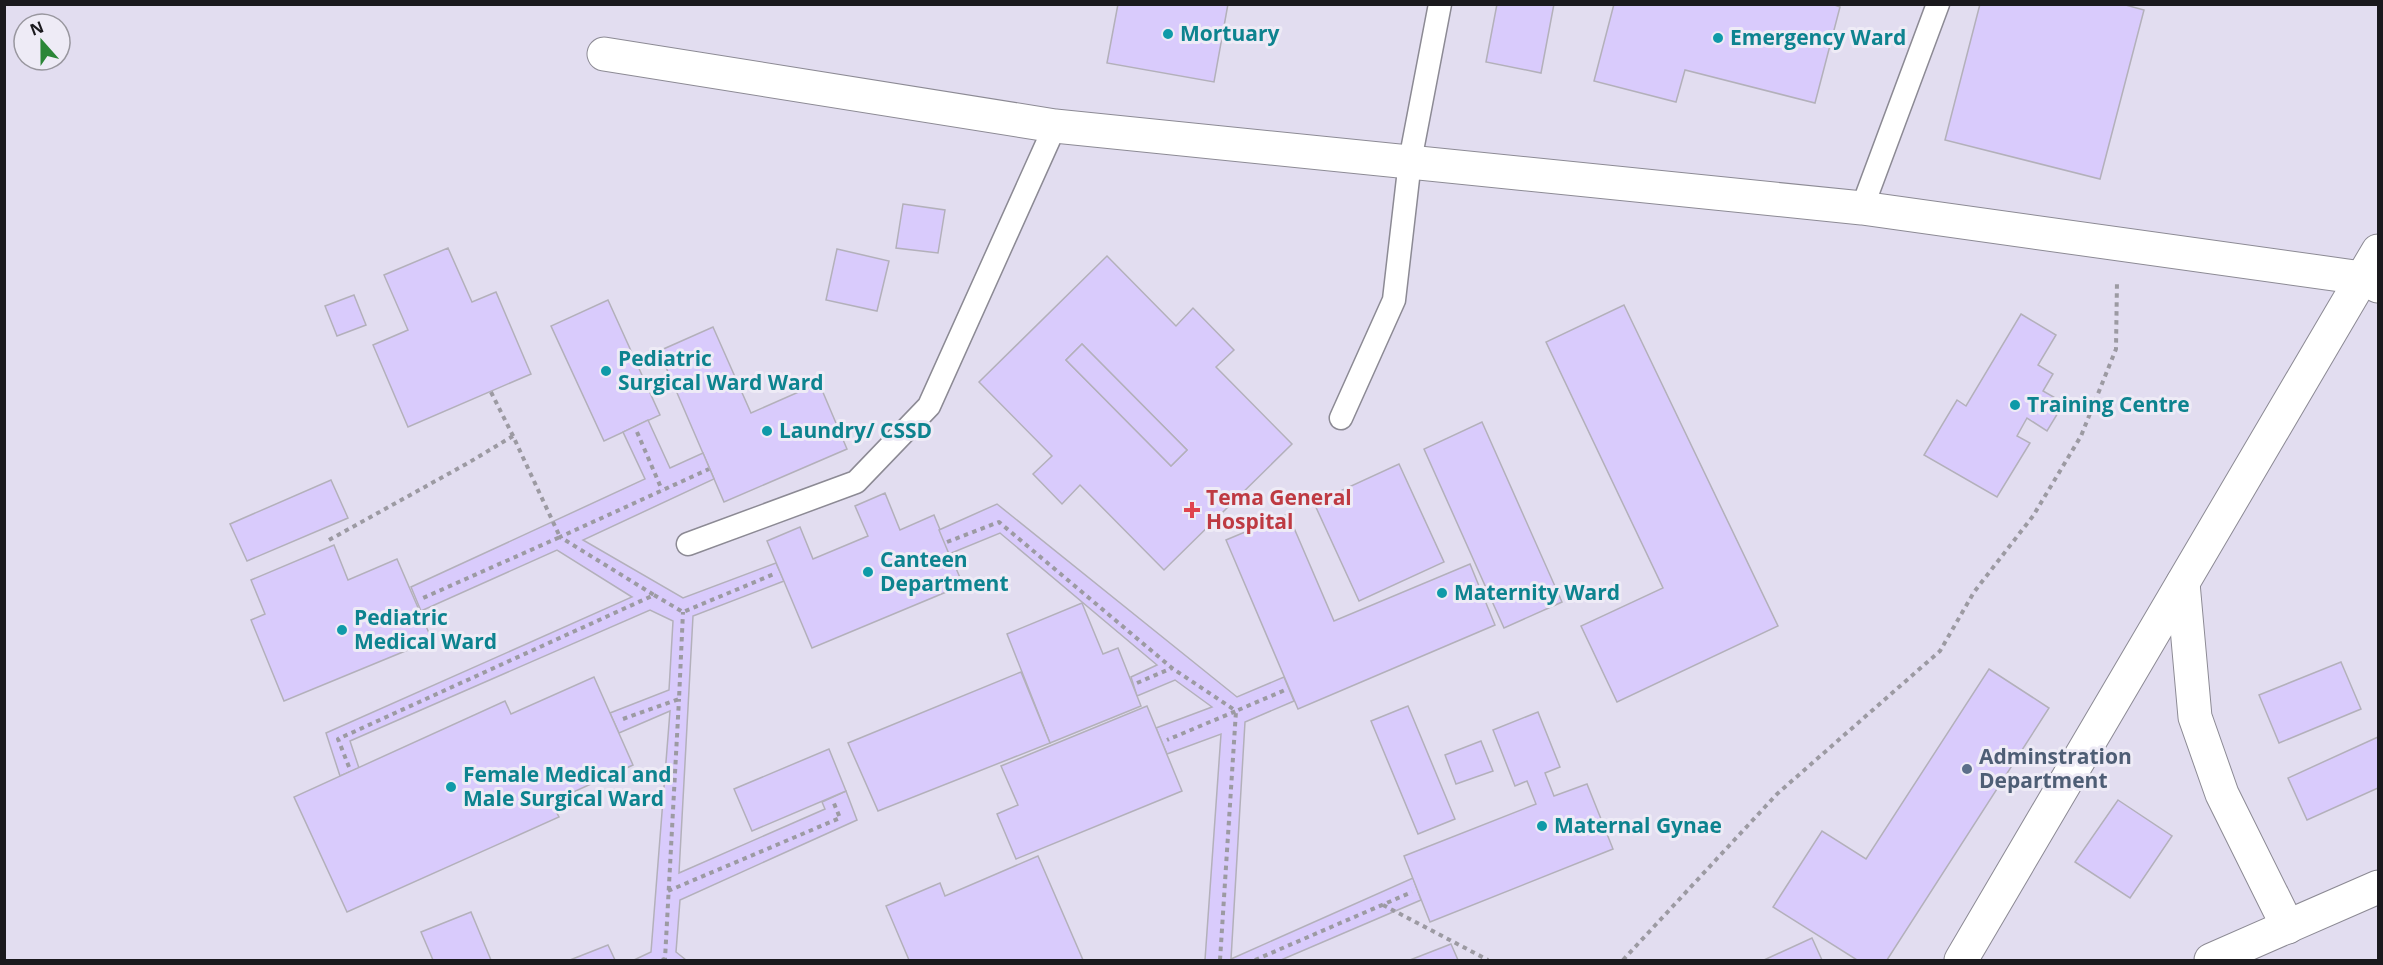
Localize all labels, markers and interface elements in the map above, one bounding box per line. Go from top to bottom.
north arrow [12,12,72,72]
text: N [27,15,47,41]
place label: Mortuary [1180,19,1279,47]
place label: Emergency Ward [1730,23,1906,51]
marker: Mortuary [1161,27,1175,41]
marker: Emergency Ward [1711,31,1725,45]
place label: Pediatric Surgical Ward Ward [618,344,824,396]
marker: Pediatric Surgical Ward Ward [599,364,613,378]
place label: Training Centre [2027,390,2190,418]
marker: Training Centre [2008,398,2022,412]
place label: Laundry/ CSSD [779,416,932,444]
marker: Laundry/ CSSD [760,424,774,438]
place label: Tema General Hospital [1206,483,1352,535]
marker: Tema General Hospital [1183,501,1201,519]
place label: Canteen Department [880,545,1009,597]
marker: Canteen Department [861,565,875,579]
place label: Maternity Ward [1454,578,1620,606]
marker: Maternity Ward [1435,586,1449,600]
place label: Pediatric Medical Ward [354,603,497,655]
marker: Pediatric Medical Ward [335,623,349,637]
place label: Adminstration Department [1979,742,2132,794]
place label: Female Medical and Male Surgical Ward [463,760,672,812]
marker: Adminstration Department [1960,762,1974,776]
marker: Female Medical and Male Surgical Ward [444,780,458,794]
place label: Maternal Gynae [1554,811,1722,839]
marker: Maternal Gynae [1535,819,1549,833]

